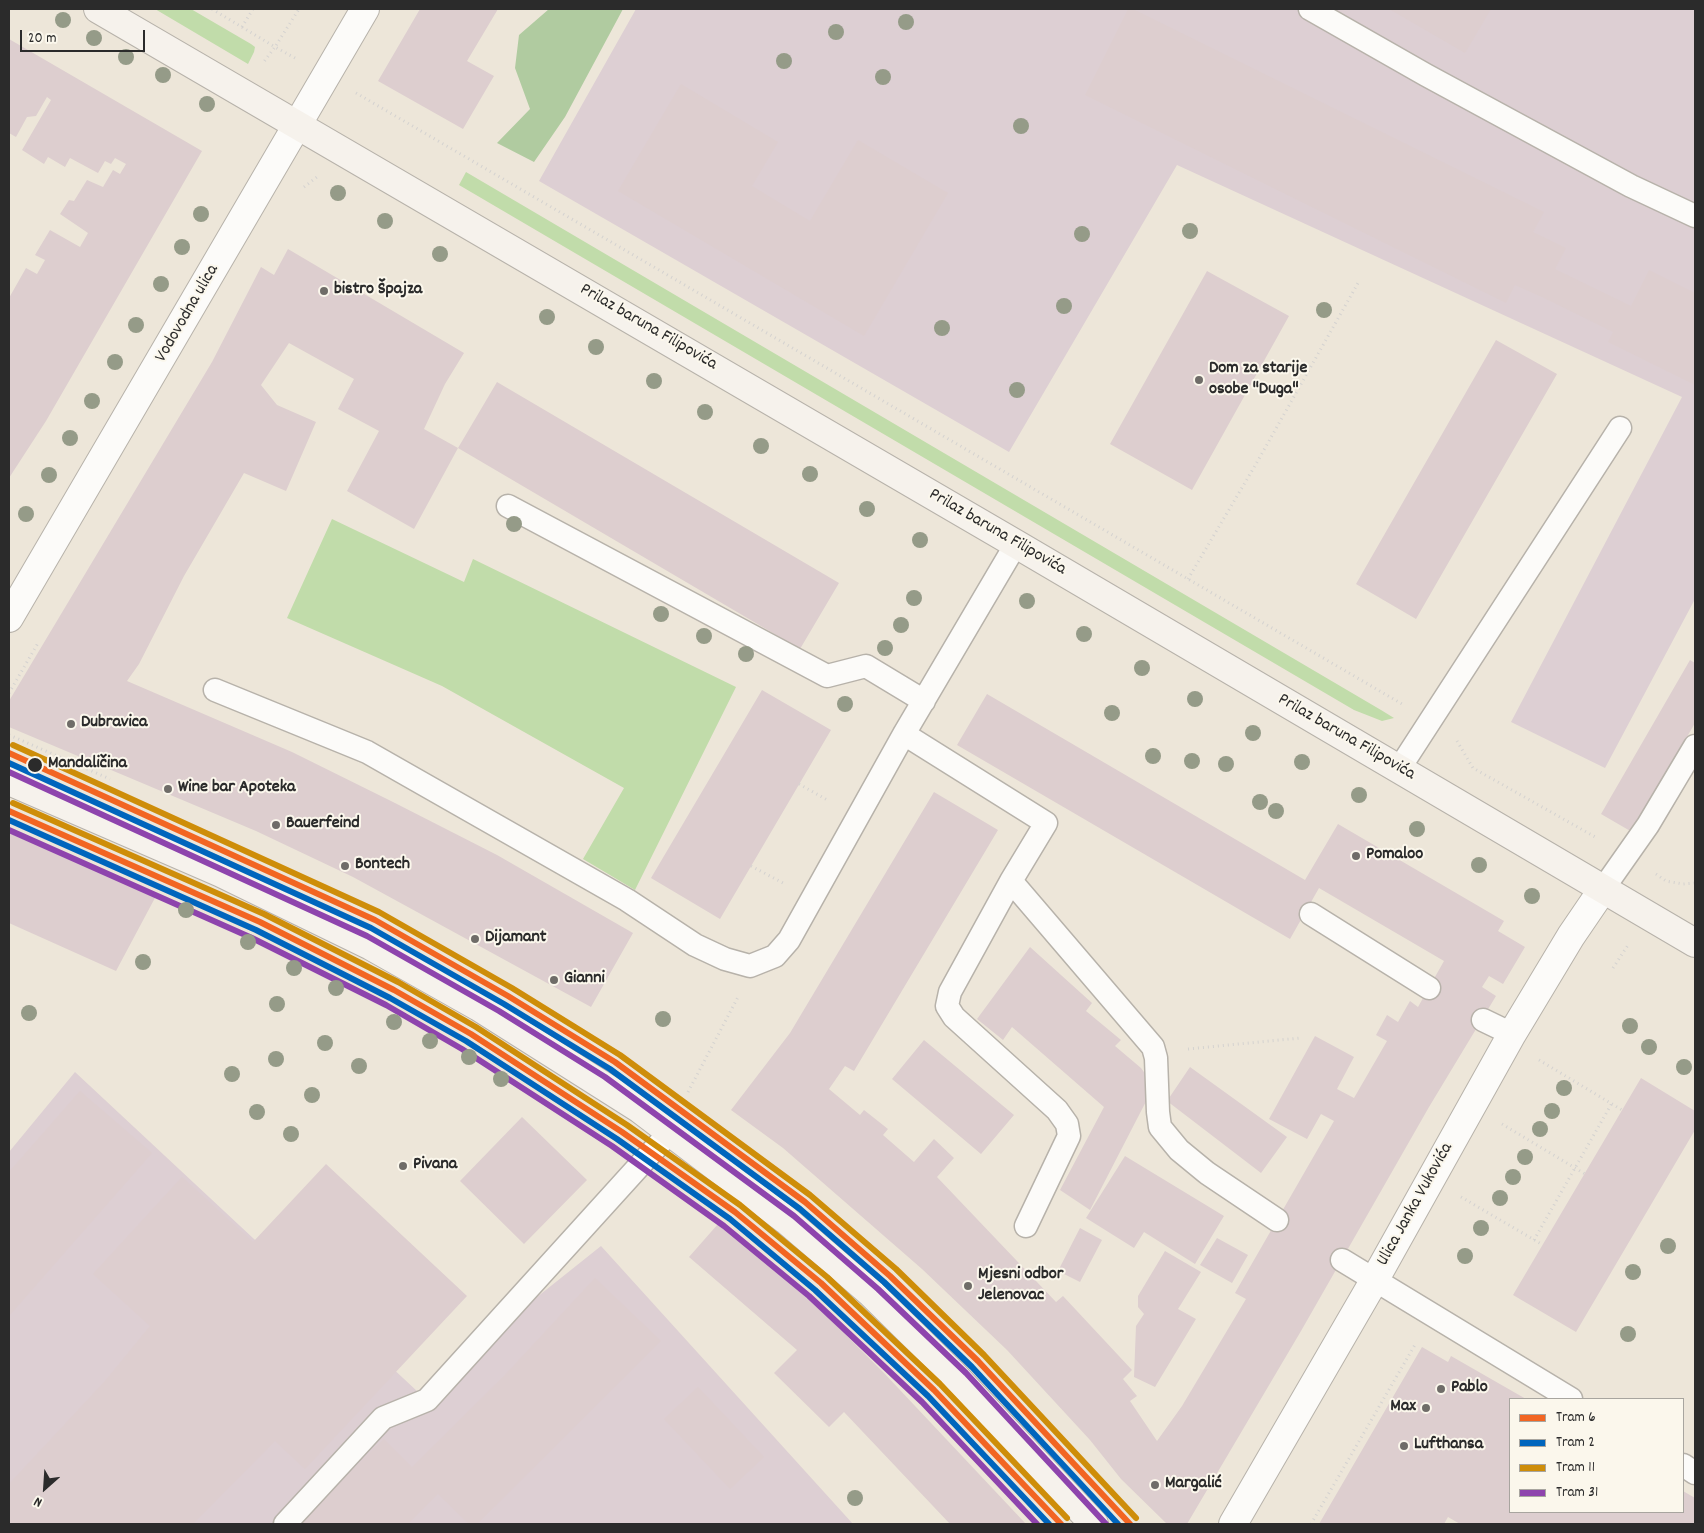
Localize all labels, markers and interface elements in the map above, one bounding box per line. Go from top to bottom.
scale bar [22,20,148,52]
text: 20 m [28,28,56,50]
street label: Vodovodna ulica [151,261,225,367]
place label: bistro Špajza [334,280,422,302]
street label: Prilaz baruna Filipovića [575,280,721,376]
marker: bistro Špajza [318,285,330,297]
place label: Dom za starije osobe "Duga" [1209,359,1307,402]
marker: Dom za starije osobe "Duga" [1193,374,1205,386]
street label: Prilaz baruna Filipovića [924,485,1070,581]
street label: Prilaz baruna Filipovića [1273,690,1419,786]
place label: Dubravica [81,713,147,735]
marker: Dubravica [65,718,77,730]
place label: Mandaličina [48,754,127,776]
marker: Mandaličina [26,756,44,774]
place label: Wine bar Apoteka [178,778,296,800]
marker: Wine bar Apoteka [162,783,174,795]
place label: Bauerfeind [286,814,360,836]
marker: Bauerfeind [270,819,282,831]
place label: Pomaloo [1366,845,1423,867]
marker: Pomaloo [1350,850,1362,862]
place label: Bontech [355,855,410,877]
marker: Bontech [339,860,351,872]
place label: Dijamant [485,928,547,950]
marker: Dijamant [469,933,481,945]
place label: Gianni [564,969,605,991]
marker: Gianni [548,974,560,986]
street label: Ulica Janka Vukovića [1373,1140,1459,1270]
place label: Pivana [413,1155,457,1177]
marker: Pivana [397,1160,409,1172]
place label: Mjesni odbor Jelenovac [978,1265,1063,1308]
marker: Mjesni odbor Jelenovac [962,1280,974,1292]
place label: Pablo [1451,1378,1488,1400]
marker: Pablo [1435,1383,1447,1395]
place label: Max [1390,1397,1416,1419]
legend [1509,1398,1684,1513]
marker: Max [1420,1402,1432,1414]
text: Tram 6 [1556,1407,1596,1429]
text: Tram 2 [1556,1432,1595,1454]
place label: Lufthansa [1414,1435,1483,1457]
marker: Lufthansa [1398,1440,1410,1452]
text: Tram 11 [1556,1457,1595,1479]
north arrow [20,1463,70,1513]
place label: Margalić [1165,1474,1222,1496]
marker: Margalić [1149,1479,1161,1491]
text: Tram 31 [1556,1482,1598,1504]
text: N [31,1491,46,1512]

